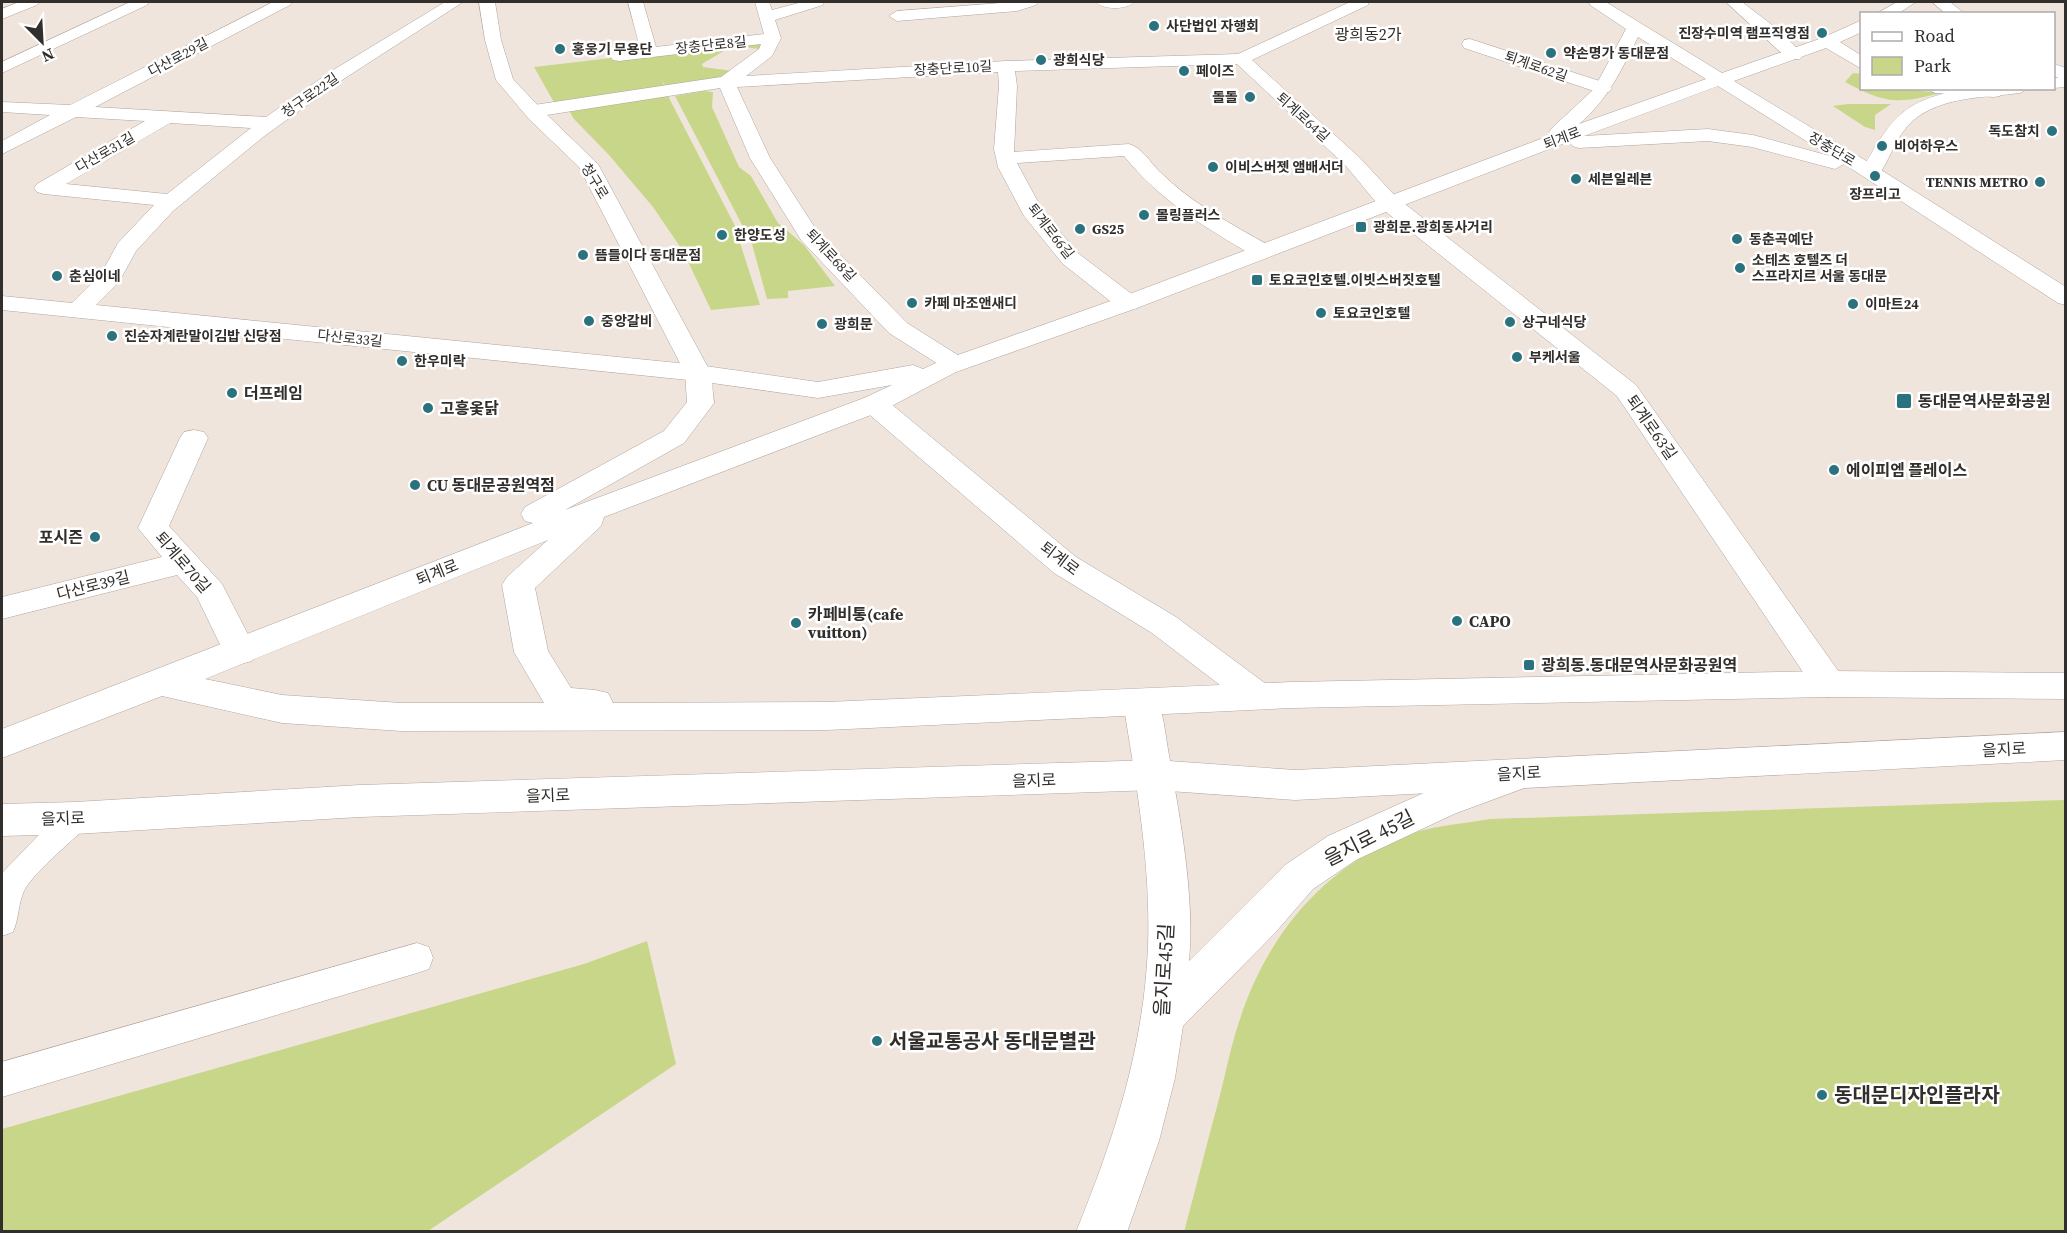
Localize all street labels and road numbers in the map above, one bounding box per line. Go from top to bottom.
street label: 장충단로8길 [674,31,748,59]
street label: 다산로29길 [144,33,212,81]
street label: 퇴계로62길 [1502,46,1570,86]
street label: 장충단로10길 [913,56,993,80]
street label: 청구로22길 [277,68,343,122]
street label: 퇴계로64길 [1272,88,1334,146]
street label: 퇴계로 [1540,122,1584,154]
street label: 다산로31길 [72,127,138,177]
street label: 장충단로 [1805,127,1859,171]
street label: 청구로 [576,159,614,203]
street label: 퇴계로66길 [1023,199,1079,263]
street label: 퇴계로68길 [801,224,861,286]
street label: 다산로33길 [316,325,384,351]
street label: 퇴계로63길 [1622,390,1682,464]
street label: 퇴계로70길 [150,527,216,597]
street label: 퇴계로 [1036,536,1084,580]
street label: 퇴계로 [412,553,462,590]
street label: 다산로39길 [54,565,132,605]
street label: 을지로 [1981,737,2027,761]
street label: 을지로 [1496,761,1542,785]
street label: 을지로 [1012,768,1057,792]
street label: 을지로 [526,783,571,807]
street label: 을지로 45길 [1319,803,1419,873]
street label: 을지로 [41,806,86,830]
street label: 을지로45길 [1148,923,1180,1017]

